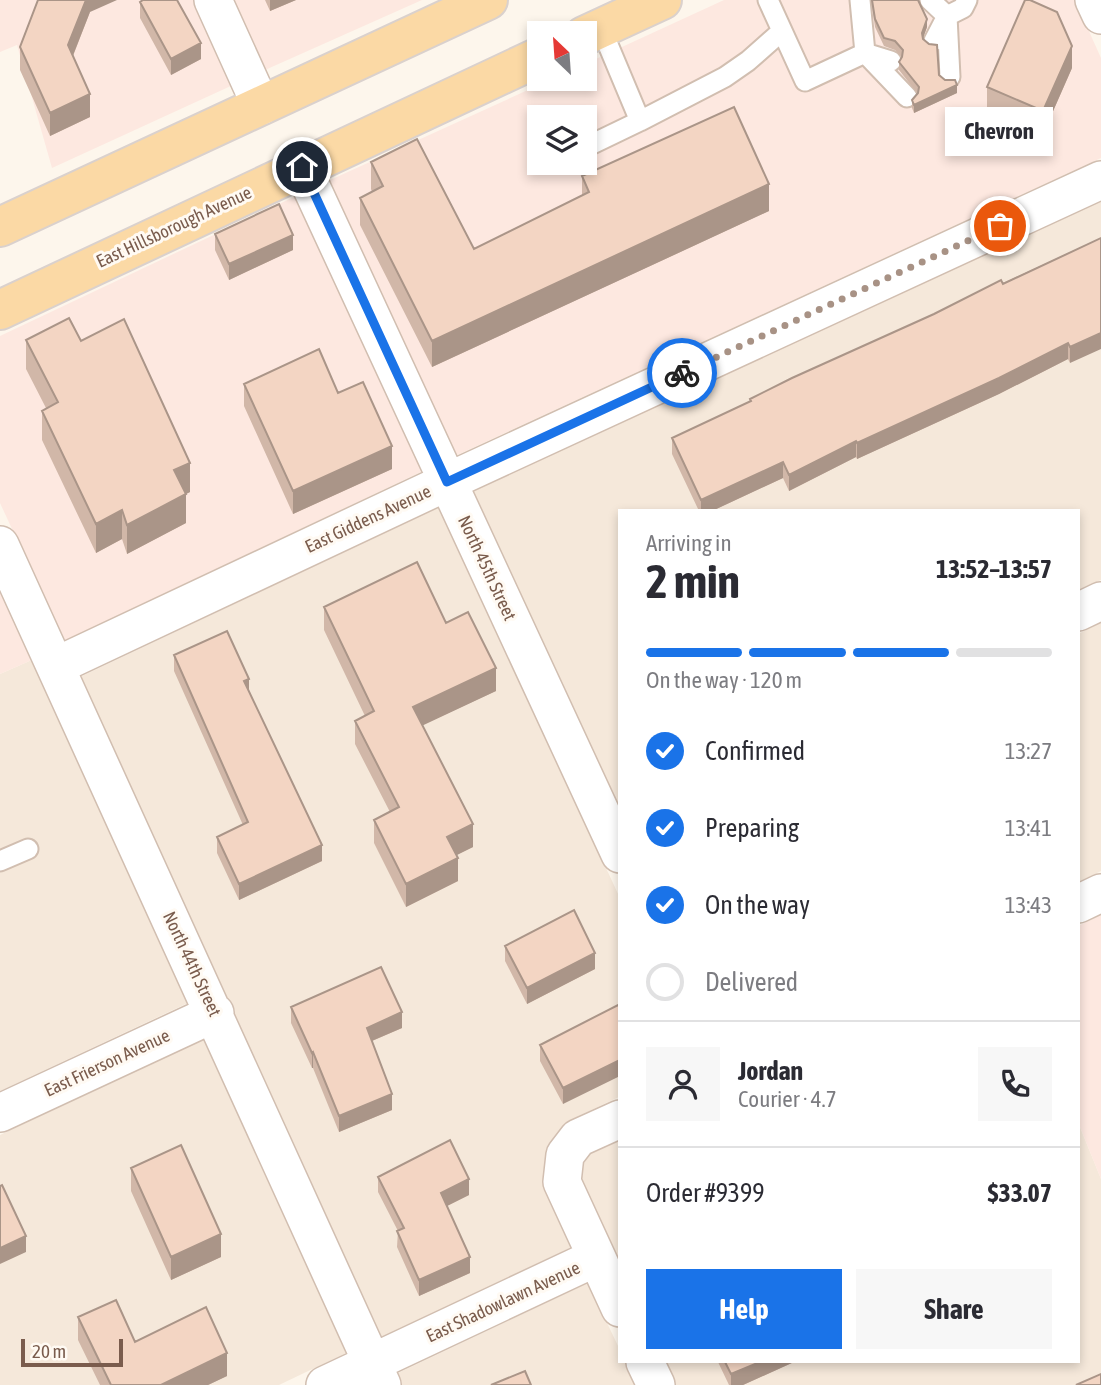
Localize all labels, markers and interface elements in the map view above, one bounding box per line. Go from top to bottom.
north arrow [527,21,597,91]
map controls [527,21,597,175]
button: layers [527,105,597,175]
callout: Chevron [946,107,1054,156]
text: Chevron [964,118,1034,144]
pin [272,137,332,197]
icon: home [283,148,321,186]
street label: East Hillsborough Avenue [93,181,255,272]
pin [970,196,1030,256]
icon: bag [981,207,1019,245]
courier [647,338,717,408]
icon: bike [663,354,701,392]
street label: East Giddens Avenue [302,480,434,557]
street label: North 45th Street [454,512,521,624]
text: Arriving in [646,530,732,556]
text: 13:52–13:57 [936,554,1052,584]
text: 2 min [646,555,740,608]
text: On the way · 120 m [646,667,802,693]
icon: check [646,732,684,770]
text: Confirmed [705,736,805,766]
text: 13:27 [1005,738,1052,764]
icon: check [646,809,684,847]
text: Preparing [705,813,799,843]
text: 13:41 [1005,815,1052,841]
icon: check [646,886,684,924]
text: On the way [705,890,810,920]
text: 13:43 [1005,892,1052,918]
street label: North 44th Street [159,908,226,1020]
text: Delivered [705,967,798,997]
street label: East Frierson Avenue [41,1024,173,1101]
button: person [646,1047,720,1121]
button: phone [978,1047,1052,1121]
text: Jordan [738,1056,803,1086]
text: Courier · 4.7 [738,1086,837,1112]
text: Order #9399 [646,1178,765,1208]
text: $33.07 [988,1178,1052,1208]
street label: East Shadowlawn Avenue [423,1257,583,1346]
button: Help [646,1269,842,1349]
button: Share [856,1269,1052,1349]
scale bar [21,1336,122,1368]
text: 20 m [32,1340,66,1362]

